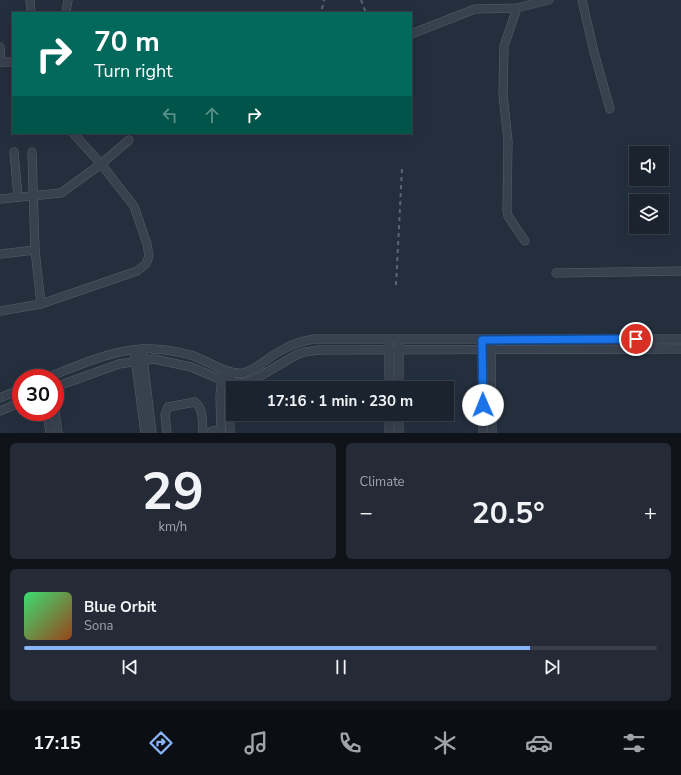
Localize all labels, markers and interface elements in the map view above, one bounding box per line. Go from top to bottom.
text: 70 m [94,23,160,61]
icon: right [28,28,80,80]
text: Turn right [94,59,173,83]
icon: left [159,104,181,126]
icon: ahead [201,104,223,126]
icon: right [243,104,265,126]
map controls [629,146,669,234]
button: sound [629,146,669,186]
button: layers [629,194,669,234]
pin [619,322,653,356]
icon: arrive [625,328,647,350]
speed limit sign: 30 [12,369,64,421]
position arrow [462,384,504,426]
text: 17:16 · 1 min · 230 m [267,391,413,411]
text: 29 [142,456,204,527]
text: Climate [360,473,405,491]
text: 20.5° [472,493,545,534]
text: − [360,498,373,528]
text: + [644,498,657,528]
text: km/h [158,518,187,536]
text: Blue Orbit [84,597,156,617]
text: Sona [84,617,114,635]
icon: previous [119,656,141,678]
icon: pause [330,656,352,678]
icon: next [541,656,563,678]
icon: directions [147,729,175,757]
icon: music [242,729,270,757]
icon: phone [336,729,364,757]
icon: climate [431,729,459,757]
icon: car [525,729,553,757]
icon: filters [620,729,648,757]
text: 17:15 [33,731,81,755]

